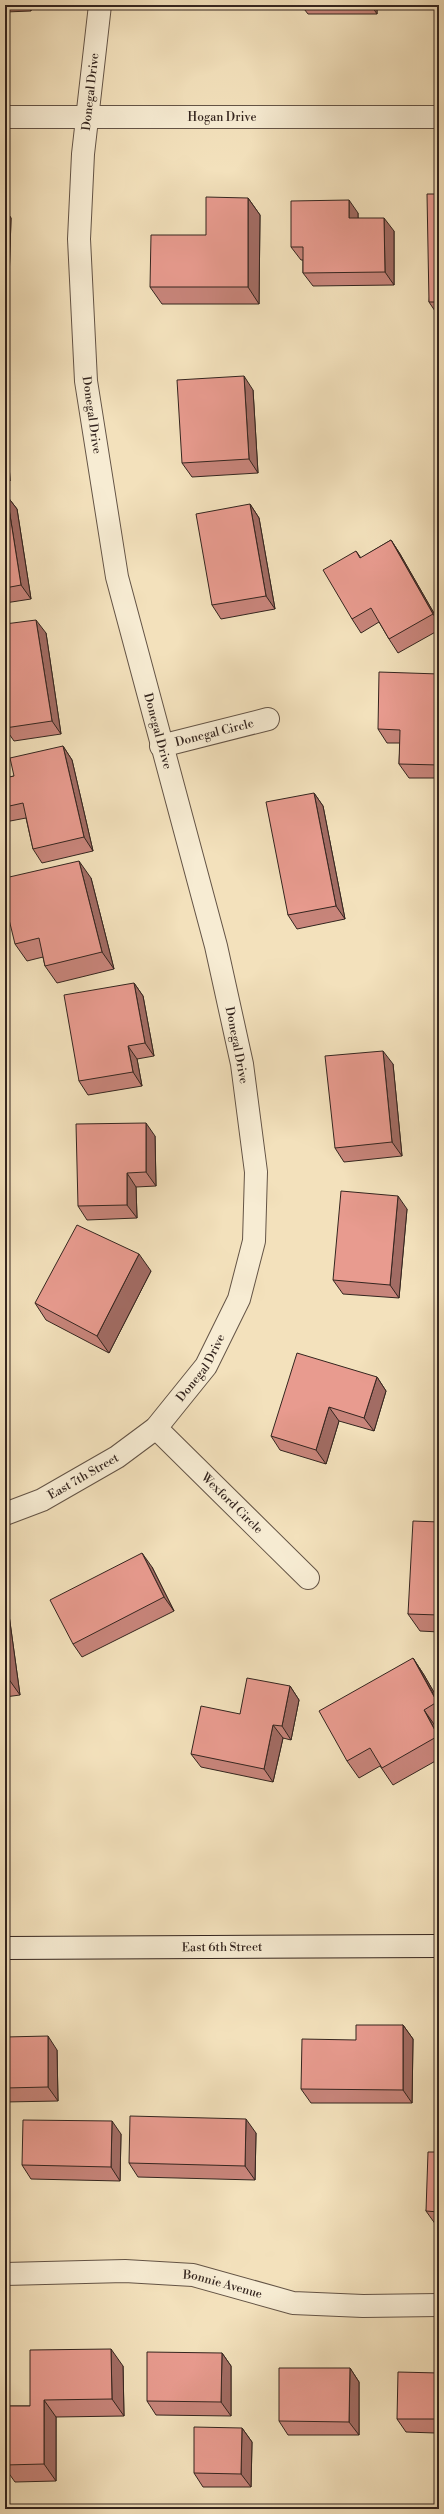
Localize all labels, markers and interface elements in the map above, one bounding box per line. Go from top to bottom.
street label: Donegal Drive [79,52,102,132]
street label: Hogan Drive [188,110,256,125]
street label: Donegal Drive [79,375,104,455]
street label: Donegal Drive [140,691,175,771]
street label: Donegal Circle [174,716,255,750]
street label: Donegal Drive [222,1005,251,1085]
street label: Donegal Drive [173,1332,229,1405]
street label: East 7th Street [45,1450,122,1503]
street label: Wexford Circle [197,1469,266,1537]
street label: East 6th Street [182,1940,263,1955]
street label: Bonnie Avenue [182,2267,264,2302]

